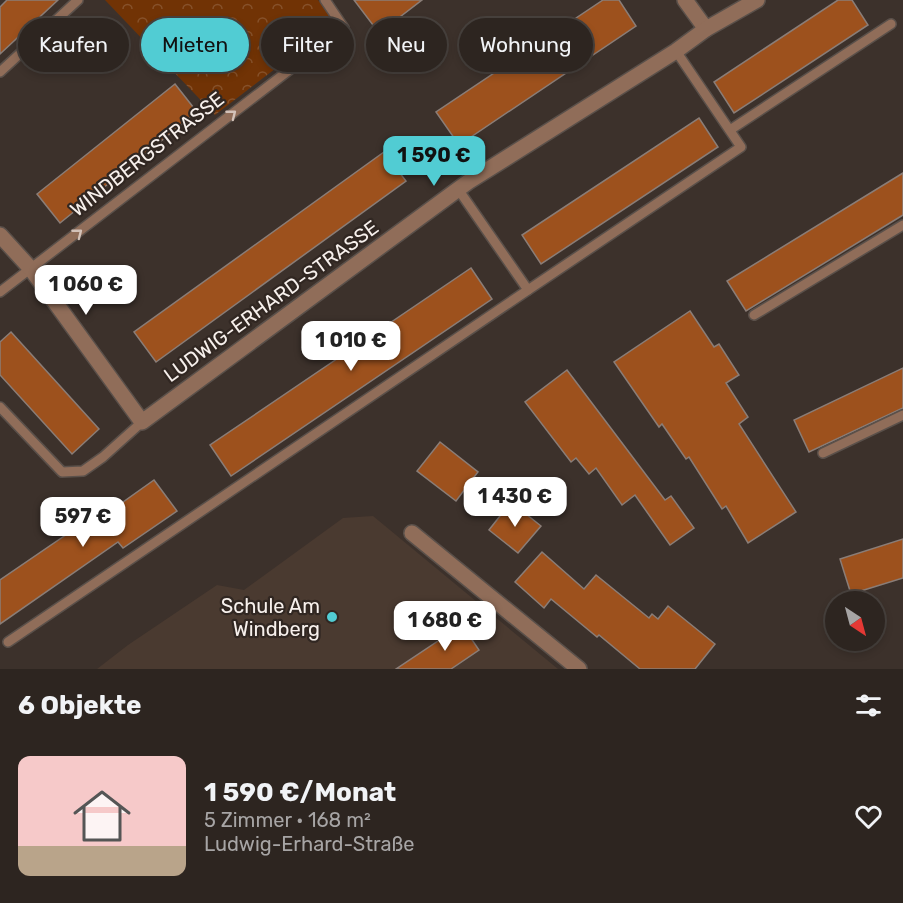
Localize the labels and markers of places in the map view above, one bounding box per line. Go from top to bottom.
pin: 1 590 € [379,136,489,187]
pin: 1 060 € [31,265,141,316]
pin: 1 010 € [296,321,406,372]
pin: 1 430 € [460,477,570,528]
pin: 597 € [41,497,125,548]
place label: Schule Am Windberg [221,594,320,641]
pin: 1 680 € [390,601,500,652]
marker: Schule Am Windberg [325,610,339,624]

